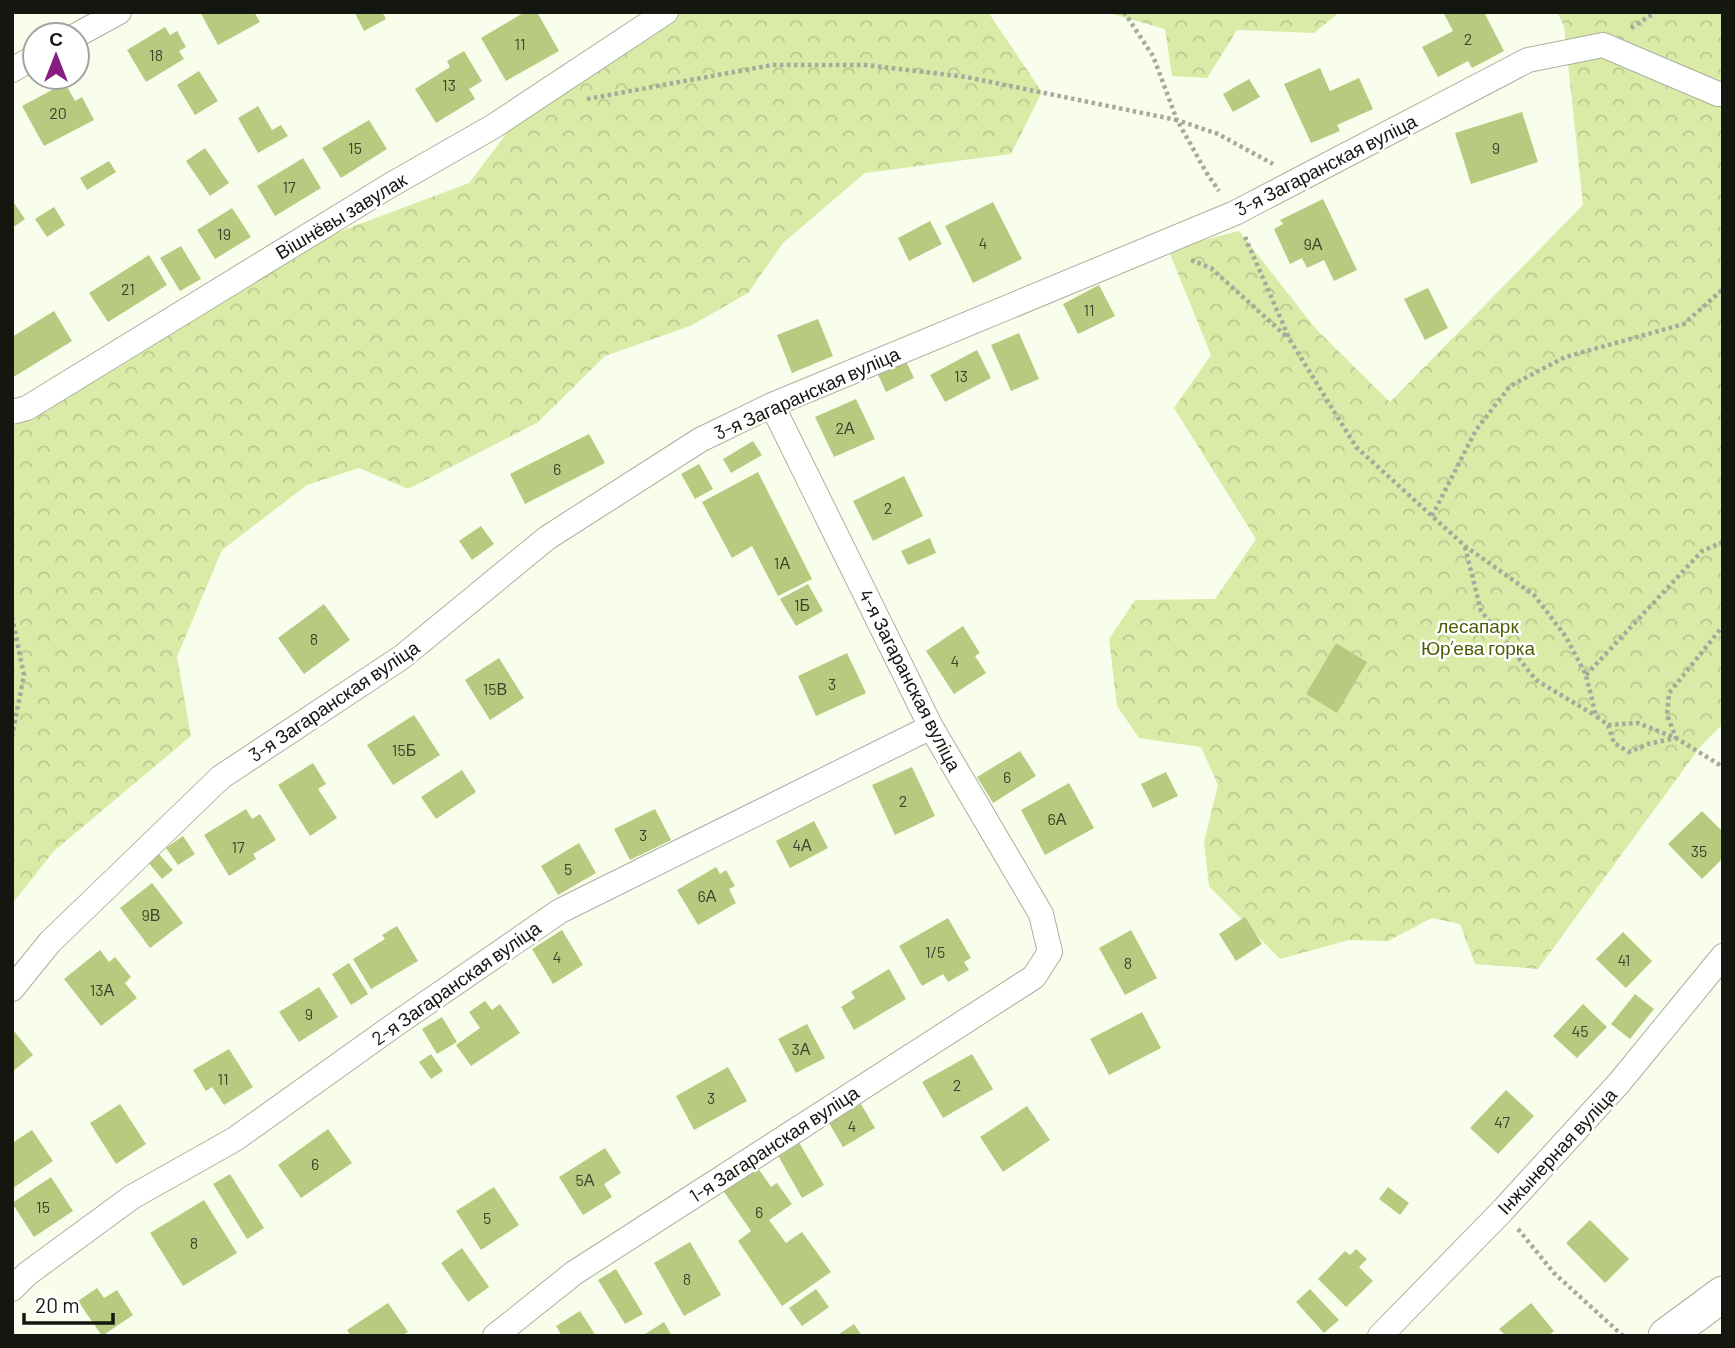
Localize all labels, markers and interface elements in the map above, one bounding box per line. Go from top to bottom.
north arrow [21,21,91,91]
text: С [49,27,63,50]
house number: 2 [1464,29,1472,48]
house number: 11 [514,34,526,53]
house number: 18 [149,45,163,64]
house number: 13 [442,75,456,94]
house number: 20 [49,103,67,122]
street label: 3-я Загаранская вуліца [1231,109,1421,220]
house number: 15 [348,138,362,157]
house number: 9 [1492,138,1500,157]
street label: Вішнёвы завулак [271,167,411,264]
house number: 17 [282,177,296,196]
house number: 19 [217,224,231,243]
house number: 4 [979,233,987,252]
house number: 9А [1303,234,1323,253]
house number: 21 [121,279,135,298]
house number: 11 [1083,300,1095,319]
street label: 3-я Загаранская вуліца [711,341,903,444]
house number: 13 [954,366,968,385]
house number: 2А [835,418,855,437]
house number: 6 [553,459,561,478]
house number: 2 [884,498,892,517]
house number: 1А [774,553,790,572]
street label: 4-я Загаранская вуліца [855,585,967,775]
house number: 1Б [794,595,810,614]
park label: лесапарк Юрʼева горка [1421,614,1536,659]
house number: 8 [310,629,318,648]
street label: 3-я Загаранская вуліца [244,635,424,766]
house number: 4 [951,651,959,670]
house number: 3 [828,674,836,693]
house number: 15В [483,679,507,698]
house number: 15Б [392,740,416,759]
house number: 6 [1003,767,1011,786]
house number: 2 [899,791,907,810]
house number: 6А [1048,809,1067,828]
house number: 3 [639,825,647,844]
house number: 4А [792,835,812,854]
house number: 17 [231,837,245,856]
house number: 35 [1691,841,1707,860]
house number: 5 [564,859,572,878]
house number: 6А [698,886,717,905]
house number: 9В [141,905,161,924]
street label: 2-я Загаранская вуліца [367,915,545,1050]
house number: 1/5 [925,942,945,961]
house number: 4 [553,947,561,966]
house number: 41 [1618,950,1630,969]
house number: 8 [1124,953,1132,972]
house number: 13А [90,980,115,999]
house number: 9 [305,1004,313,1023]
house number: 45 [1571,1021,1589,1040]
house number: 3А [792,1039,811,1058]
house number: 11 [217,1069,229,1088]
house number: 2 [953,1075,961,1094]
street label: 1-я Загаранская вуліца [685,1080,863,1207]
street label: Інжынерная вуліца [1492,1082,1621,1219]
house number: 3 [707,1088,715,1107]
house number: 47 [1494,1112,1510,1131]
house number: 4 [848,1116,856,1135]
house number: 6 [311,1154,319,1173]
house number: 5А [576,1170,595,1189]
house number: 15 [36,1197,50,1216]
house number: 6 [755,1202,763,1221]
house number: 5 [483,1208,491,1227]
house number: 8 [190,1233,198,1252]
house number: 8 [683,1269,691,1288]
scale bar [24,1282,114,1326]
text: 20 m [35,1292,80,1317]

